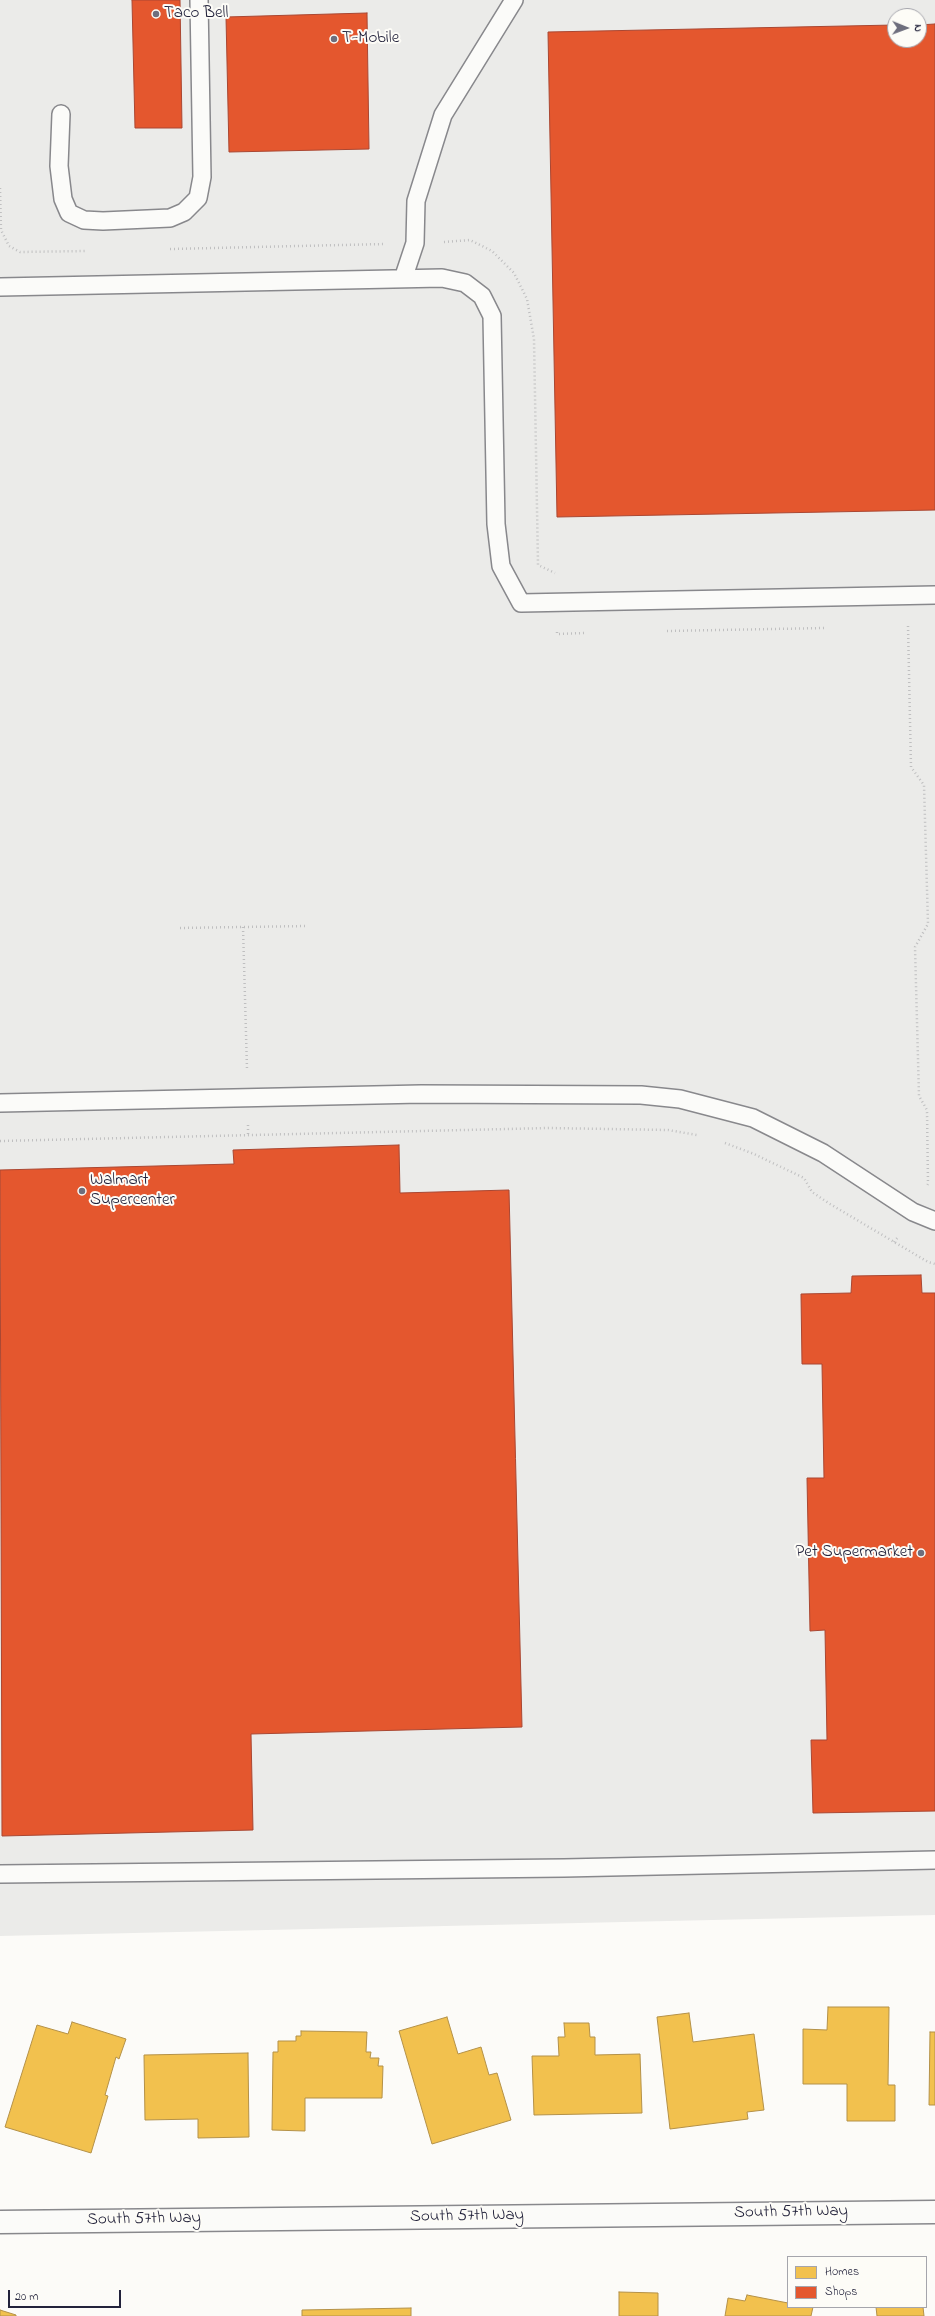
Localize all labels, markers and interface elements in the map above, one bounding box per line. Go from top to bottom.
place label: Taco Bell [164,4,228,24]
north arrow [887,8,927,48]
marker: Taco Bell [151,9,161,19]
text: N [910,24,926,32]
place label: T-Mobile [342,29,399,49]
marker: T-Mobile [329,34,339,44]
place label: Walmart Supercenter [90,1171,175,1211]
marker: Walmart Supercenter [77,1186,87,1196]
place label: Pet Supermarket [795,1543,913,1563]
marker: Pet Supermarket [916,1548,926,1558]
street label: South 57th Way [734,2202,848,2224]
street label: South 57th Way [410,2206,524,2228]
street label: South 57th Way [87,2209,201,2231]
legend [787,2256,927,2308]
text: Homes [825,2263,859,2281]
scale bar [10,2282,123,2308]
text: Shops [825,2283,857,2301]
text: 20 m [15,2288,38,2306]

